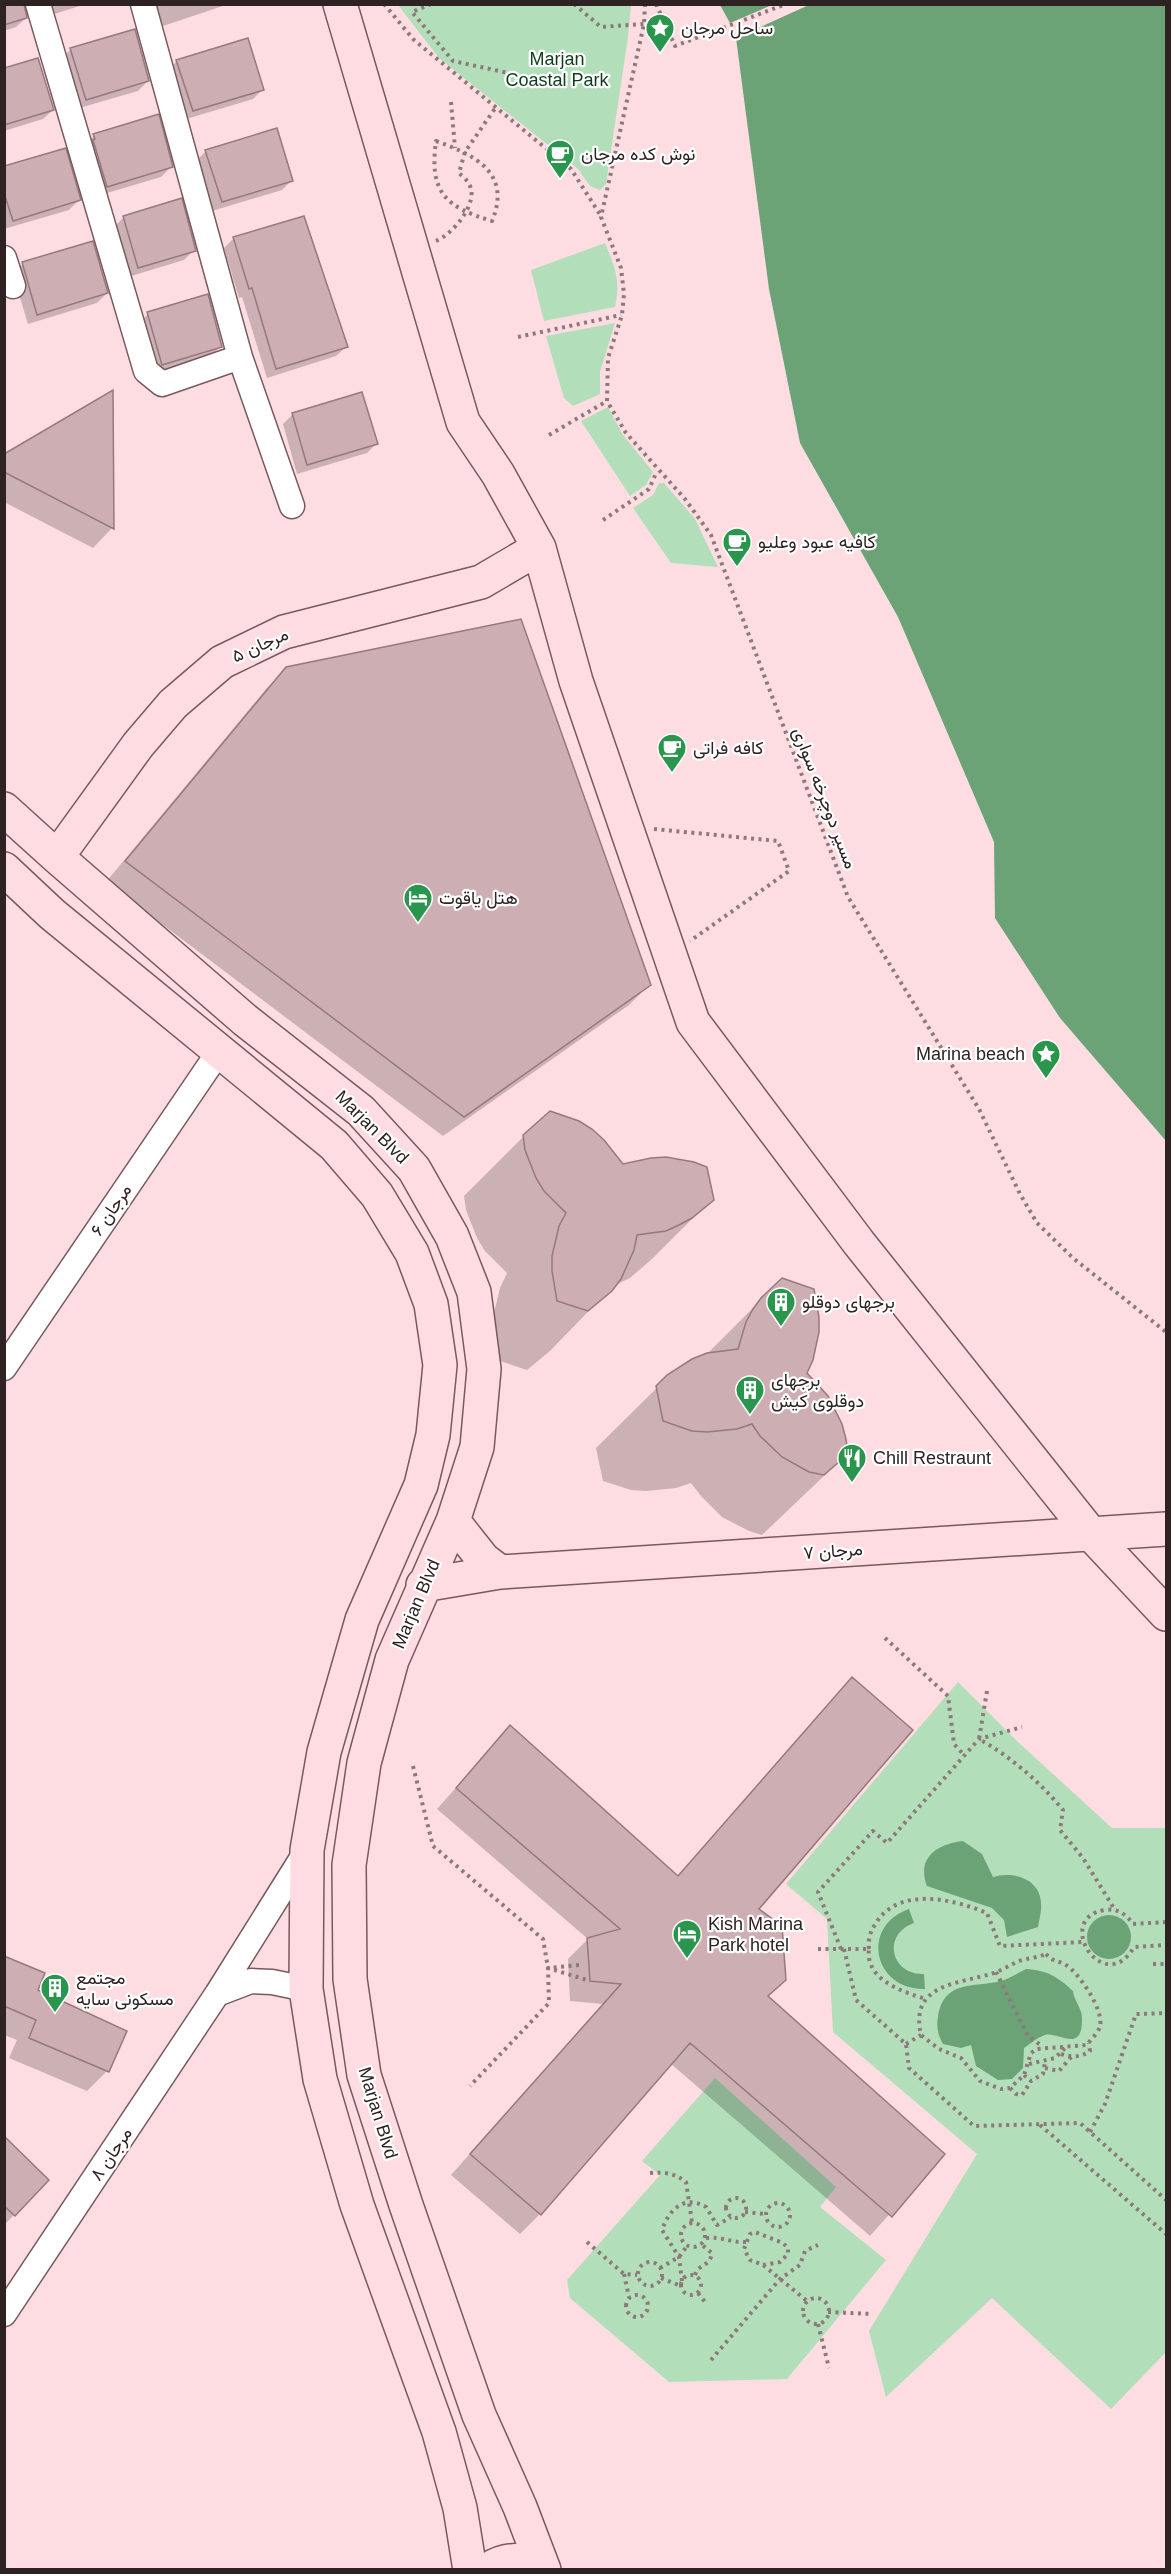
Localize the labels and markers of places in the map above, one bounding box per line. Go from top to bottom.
place icon: ساحل مرجان [644,12,676,54]
place label: ساحل مرجان [681,18,773,39]
cafe icon: نوش کده مرجان [544,138,576,180]
place label: نوش کده مرجان [581,144,695,165]
cafe icon: کافیه عبود وعلیو [721,526,753,568]
place label: کافیه عبود وعلیو [758,532,876,553]
cafe icon: کافه فراتی [656,732,688,774]
place label: کافه فراتی [693,738,764,759]
hotel icon: هتل یاقوت [402,882,434,924]
place label: هتل یاقوت [439,888,518,909]
place icon: Marina beach [1030,1038,1062,1080]
place label: Marina beach [916,1044,1025,1064]
building icon: برجهای دوقلو [765,1286,797,1328]
place label: برجهای دوقلو [802,1292,895,1313]
place label: برجهای دوقلوی کیش [771,1370,864,1412]
building icon: برجهای دوقلوی کیش [734,1374,766,1416]
restaurant icon: Chill Restraunt [836,1442,868,1484]
place label: Chill Restraunt [873,1448,991,1468]
place label: Kish Marina Park hotel [708,1914,804,1955]
hotel icon: Kish Marina Park hotel [671,1918,703,1960]
place label: مجتمع مسکونی سایه [76,1968,174,2010]
building icon: مجتمع مسکونی سایه [39,1972,71,2014]

